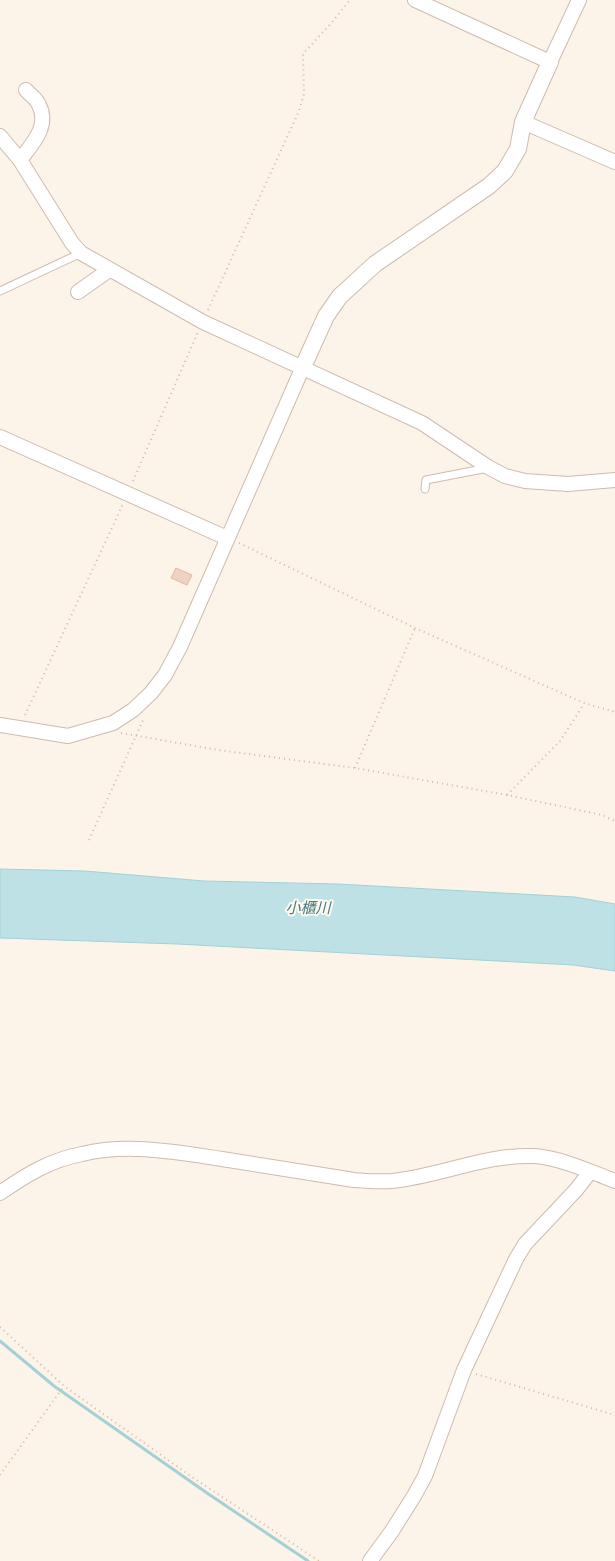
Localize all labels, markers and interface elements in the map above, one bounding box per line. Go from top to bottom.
water label: 小櫃川 [285,898,332,916]

